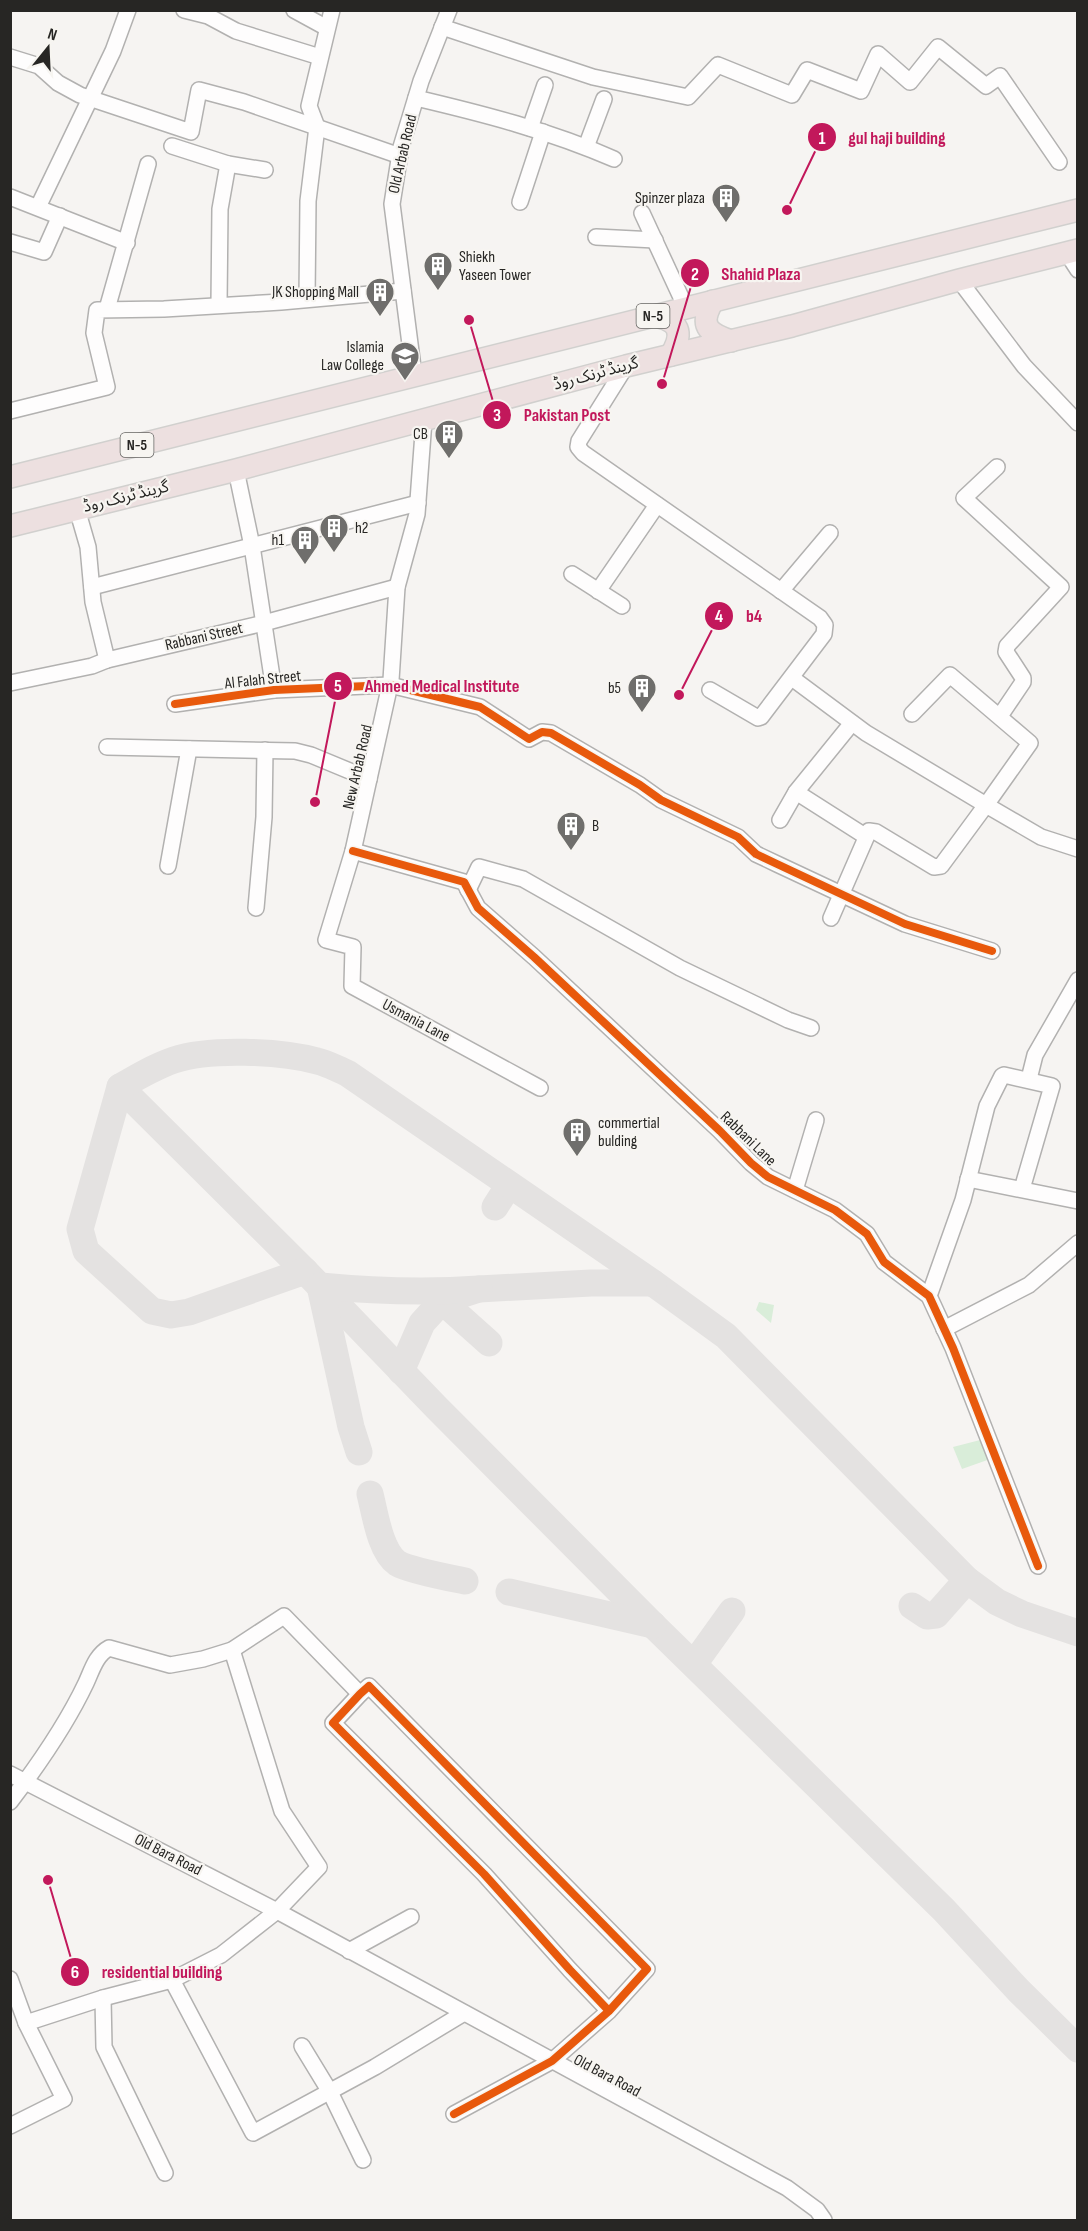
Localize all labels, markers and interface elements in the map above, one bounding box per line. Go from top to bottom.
north arrow [18,18,78,78]
text: N [45,25,59,46]
street label: Old Arbab Road [385,113,421,195]
callout: gul haji building [807,119,958,155]
text: 1 [818,128,826,149]
text: gul haji building [848,128,946,149]
building icon: Spinzer plaza [710,182,742,224]
place label: Spinzer plaza [635,189,705,208]
place label: Shiekh Yaseen Tower [459,248,532,285]
building icon: Shiekh Yaseen Tower [422,250,454,292]
callout: Shahid Plaza [680,255,813,291]
text: 2 [691,264,699,285]
text: Shahid Plaza [721,264,801,285]
building icon: JK Shopping Mall [364,276,396,318]
place label: JK Shopping Mall [271,283,359,302]
road number: N-5 [636,304,670,328]
place label: Islamia Law College [321,338,384,375]
school or university icon: Islamia Law College [389,340,421,382]
street label: گرینڈ ٹرنک روڈ [551,353,641,395]
callout: Pakistan Post [482,397,622,433]
text: 3 [493,405,501,426]
text: Pakistan Post [524,405,610,426]
building icon: CB [433,418,465,460]
place label: CB [413,425,428,444]
road number: N-5 [120,433,154,457]
street label: گرینڈ ٹرنک روڈ [81,477,171,517]
building icon: h2 [318,512,350,554]
place label: h2 [355,519,368,538]
building icon: h1 [289,524,321,566]
place label: h1 [272,531,284,550]
callout: b4 [704,598,775,634]
text: 4 [715,606,724,627]
text: b4 [746,606,763,627]
street label: Rabbani Street [163,619,245,655]
street label: Al Falah Street [223,667,302,694]
callout: Ahmed Medical Institute [323,668,532,704]
building icon: b5 [626,672,658,714]
text: 5 [334,676,342,697]
text: Ahmed Medical Institute [364,676,519,697]
place label: b5 [608,679,621,698]
street label: New Arbab Road [339,723,377,811]
building icon: B [555,810,587,852]
place label: B [592,817,599,836]
street label: Usmania Lane [379,995,453,1047]
street label: Rabbani Lane [716,1108,780,1170]
place label: commertial bulding [598,1114,660,1151]
building icon: commertial bulding [561,1116,593,1158]
street label: Old Bara Road [131,1830,205,1880]
callout: residential building [60,1954,234,1990]
text: 6 [71,1962,79,1983]
text: residential building [102,1962,223,1983]
street label: Old Bara Road [570,2050,644,2102]

